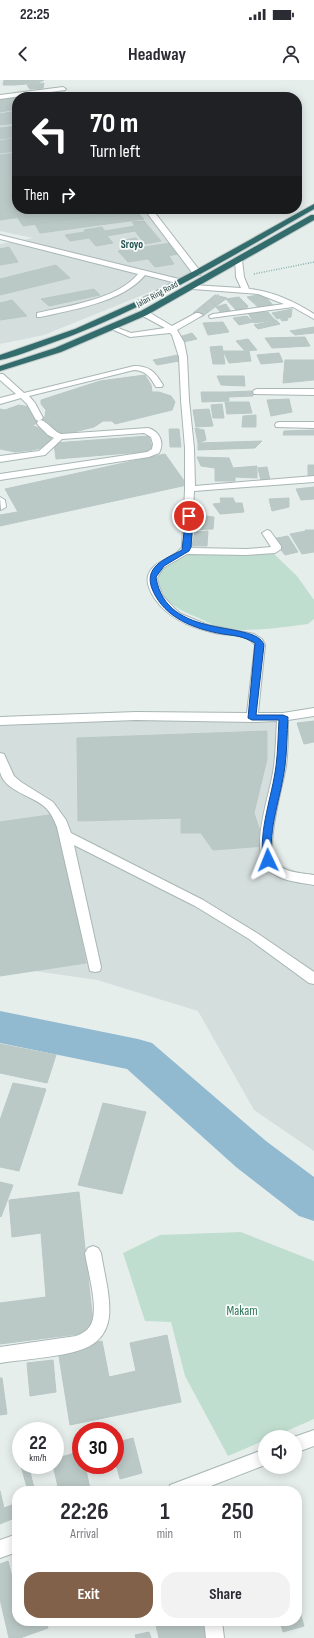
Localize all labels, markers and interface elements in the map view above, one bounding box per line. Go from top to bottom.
text: 22:25 [20,5,50,24]
icon: back [12,43,34,65]
icon: person [280,43,302,65]
text: Headway [128,44,186,65]
text: 70 m [90,107,138,140]
icon: left [24,108,76,160]
text: Turn left [90,141,141,162]
icon: right [57,184,79,206]
text: Then [24,186,49,205]
district label: Sroyo [121,238,143,251]
street label: Jalan Ring Road [134,279,180,310]
pin [172,499,206,533]
icon: arrive [178,505,200,527]
position arrow [247,839,289,881]
park label: Makam [226,1303,258,1319]
speed limit sign: 30 [72,1422,124,1474]
map controls [258,1430,302,1474]
button: sound [258,1430,302,1474]
text: 22 [29,1431,47,1455]
text: km/h [29,1452,47,1464]
text: 22:26 [60,1497,108,1526]
text: 1 [160,1497,170,1526]
text: 250 [221,1497,254,1526]
text: Arrival [70,1526,98,1542]
text: min [157,1526,173,1542]
text: m [233,1526,242,1542]
button: Exit [24,1572,153,1618]
button: Share [161,1572,290,1618]

